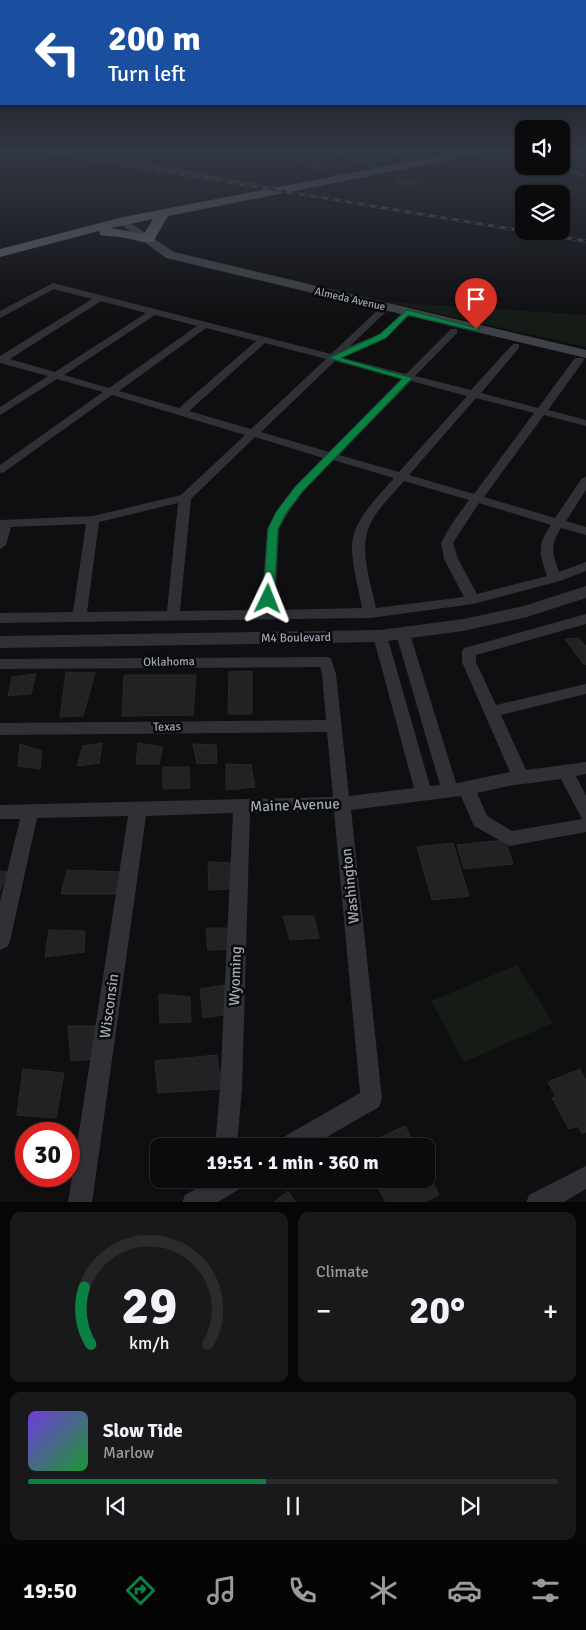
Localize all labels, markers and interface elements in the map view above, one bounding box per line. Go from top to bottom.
text: 200 m [108,17,201,60]
icon: left [25,20,90,85]
text: Turn left [108,60,186,87]
map controls [515,120,570,240]
button: sound [515,120,570,175]
button: layers [515,185,570,240]
pin [455,278,497,329]
street label: Almeda Avenue [313,285,387,313]
icon: arrive [462,285,490,313]
position arrow [241,572,293,624]
street label: M4 Boulevard [261,630,331,646]
street label: Oklahoma [143,654,195,670]
street label: Texas [153,719,181,735]
street label: Maine Avenue [250,794,340,816]
street label: Washington [337,847,363,925]
street label: Wyoming [225,946,245,1006]
street label: Wisconsin [96,972,122,1040]
speed limit sign: 30 [15,1122,80,1187]
text: 19:51 · 1 min · 360 m [206,1151,379,1175]
text: Climate [316,1262,369,1282]
text: 29 [121,1274,177,1338]
text: 20° [409,1287,465,1334]
text: − [316,1294,331,1328]
text: + [543,1294,558,1328]
text: km/h [129,1332,169,1354]
text: Slow Tide [103,1419,183,1443]
text: Marlow [103,1443,154,1463]
icon: previous [102,1492,130,1520]
icon: pause [279,1492,307,1520]
icon: next [456,1492,484,1520]
icon: directions [123,1573,158,1608]
icon: music [204,1573,239,1608]
icon: phone [285,1573,320,1608]
icon: climate [366,1573,401,1608]
icon: car [447,1573,482,1608]
icon: filters [528,1573,563,1608]
text: 19:50 [23,1577,77,1604]

